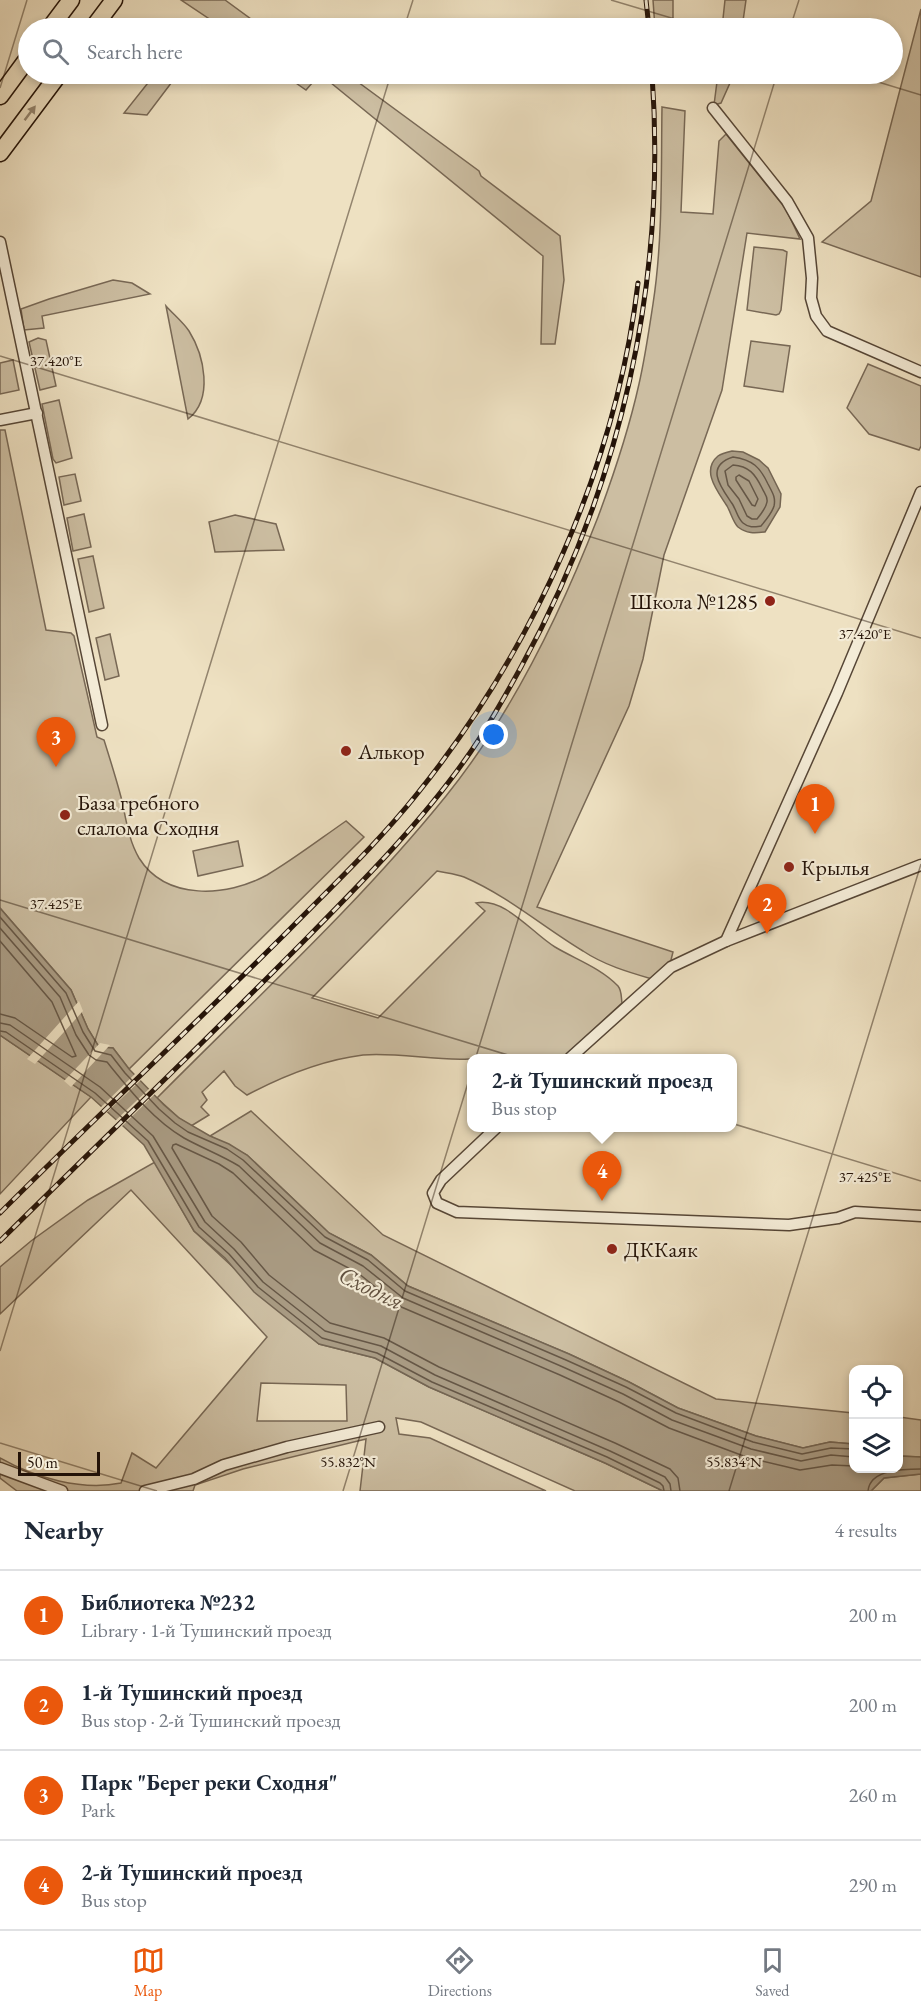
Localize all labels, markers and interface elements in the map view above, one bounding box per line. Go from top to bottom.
search box [18,18,903,84]
icon: search [39,35,72,68]
text: Search here [87,37,182,66]
one-way arrow [23,106,35,121]
text: 37.420°E [30,351,83,370]
place label: Школа №1285 [630,587,758,616]
marker: Школа №1285 [763,594,777,608]
text: 37.420°E [839,624,892,643]
pin: 3 [36,718,76,767]
your location [479,720,508,749]
place label: Алькор [357,737,425,766]
marker: Алькор [339,744,353,758]
pin: 1 [796,784,834,834]
place label: База гребного слалома Сходня [77,788,219,842]
marker: База гребного слалома Сходня [58,808,72,822]
place label: Крылья [801,853,870,882]
marker: Крылья [782,860,796,874]
pin: 2 [748,884,786,934]
text: 37.425°E [30,894,83,913]
popup [467,1054,737,1132]
text: 2-й Тушинский проезд [491,1066,713,1095]
text: Bus stop [491,1095,557,1121]
pin: 4 [582,1152,622,1201]
text: 37.425°E [839,1167,892,1186]
place label: ДККаяк [624,1235,698,1264]
marker: ДККаяк [605,1242,619,1256]
water label: Сходня [334,1259,409,1317]
map controls [849,1365,903,1473]
button: locate [849,1365,903,1419]
button: layers [849,1419,903,1473]
scale bar [18,1449,100,1476]
text: 50 m [27,1452,58,1473]
text: 55.832°N [320,1452,376,1471]
text: 55.834°N [706,1452,762,1471]
text: Nearby [24,1513,104,1547]
text: 4 results [834,1517,897,1543]
text: Библиотека №232 [81,1588,255,1617]
text: 1 [38,1602,49,1628]
text: 200 m [849,1602,897,1628]
text: Library · 1-й Тушинский проезд [81,1617,332,1643]
text: 1-й Тушинский проезд [81,1678,303,1707]
text: 2 [38,1692,49,1718]
text: 200 m [849,1692,897,1718]
text: Bus stop · 2-й Тушинский проезд [81,1707,340,1733]
text: Парк "Берег реки Сходня" [81,1768,338,1797]
text: 3 [38,1782,49,1808]
text: 260 m [849,1782,897,1808]
text: Park [81,1797,115,1823]
text: 2-й Тушинский проезд [81,1858,303,1887]
text: 4 [38,1872,49,1898]
text: 290 m [849,1872,897,1898]
text: Bus stop [81,1887,147,1913]
tab: Map [132,1944,165,2001]
tab: Directions [428,1944,492,2001]
tab: Saved [755,1944,789,2001]

